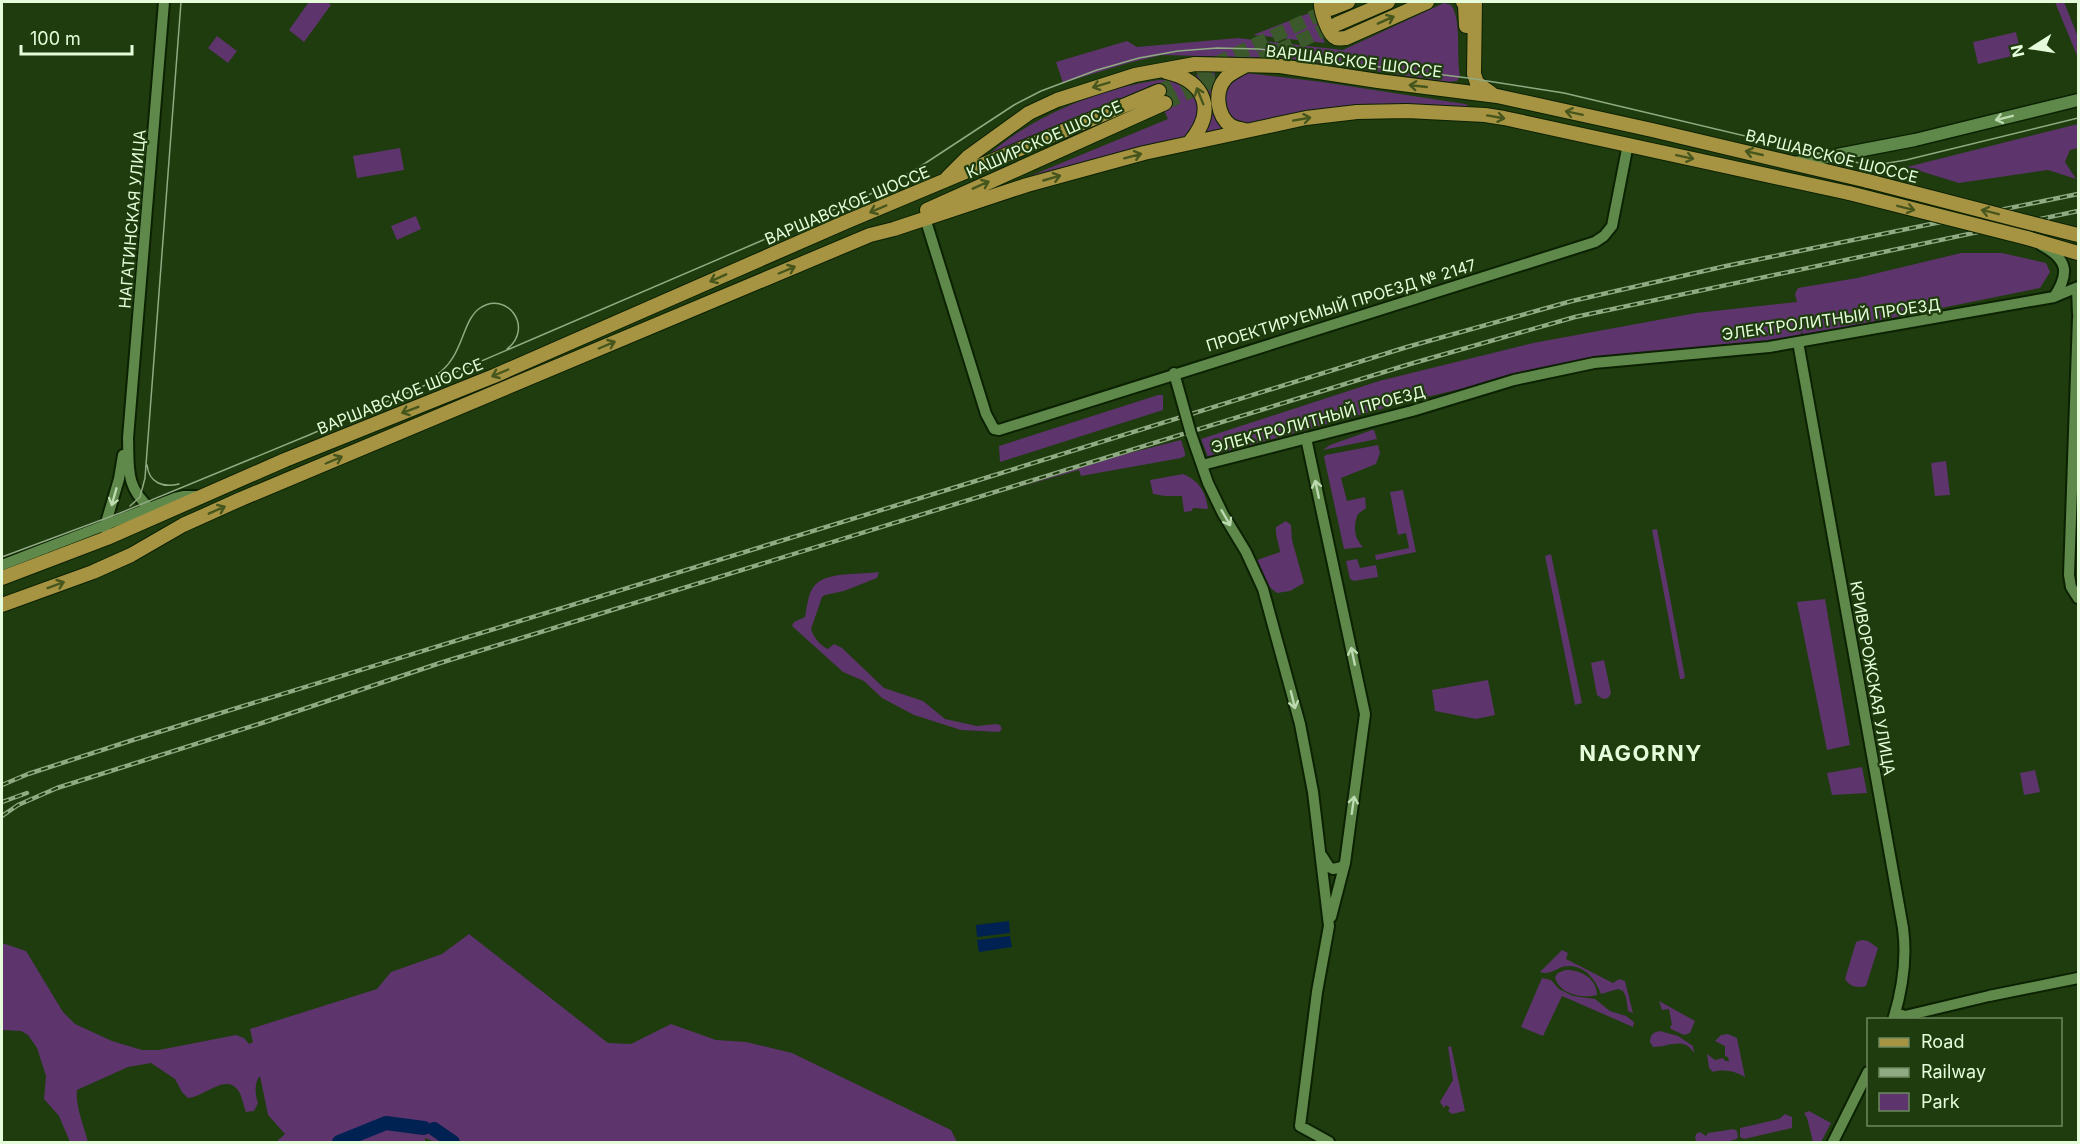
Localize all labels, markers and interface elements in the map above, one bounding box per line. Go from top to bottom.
one-way arrow [1377,13,1395,25]
scale bar [21,18,132,56]
north arrow [2002,18,2062,78]
text: 100 m [30,28,81,49]
street label: ВАРШАВСКОЕ ШОССЕ [1265,40,1443,82]
text: N [2006,43,2028,59]
one-way arrow [1092,80,1111,91]
one-way arrow [1409,80,1429,91]
one-way arrow [1194,87,1205,105]
street label: КАШИРСКОЕ ШОССЕ [963,96,1125,182]
one-way arrow [1565,107,1584,118]
one-way arrow [1486,112,1506,123]
one-way arrow [1994,112,2013,124]
one-way arrow [1292,113,1311,124]
street label: ВАРШАВСКОЕ ШОССЕ [1744,125,1920,187]
street label: НАГАТИНСКАЯ УЛИЦА [114,129,150,309]
one-way arrow [1744,147,1763,159]
one-way arrow [1123,150,1142,162]
one-way arrow [1675,152,1694,163]
street label: ВАРШАВСКОЕ ШОССЕ [761,161,933,249]
one-way arrow [1042,172,1061,183]
one-way arrow [971,179,989,191]
one-way arrow [1896,202,1915,214]
one-way arrow [869,204,887,215]
one-way arrow [1981,206,2000,218]
street label: ПРОЕКТИРУЕМЫЙ ПРОЕЗД № 2147 [1204,254,1478,356]
one-way arrow [777,264,796,275]
one-way arrow [709,273,727,284]
street label: ЭЛЕКТРОЛИТНЫЙ ПРОЕЗД [1720,294,1942,344]
one-way arrow [597,339,616,350]
street label: ВАРШАВСКОЕ ШОССЕ [314,354,486,438]
one-way arrow [491,368,510,379]
street label: ЭЛЕКТРОЛИТНЫЙ ПРОЕЗД [1209,381,1427,457]
one-way arrow [402,405,420,416]
one-way arrow [325,454,343,465]
one-way arrow [1311,480,1322,499]
one-way arrow [108,487,119,506]
one-way arrow [207,504,225,516]
one-way arrow [1220,509,1232,526]
one-way arrow [47,579,65,590]
street label: КРИВОРОЖСКАЯ УЛИЦА [1846,579,1900,777]
one-way arrow [1347,647,1358,667]
one-way arrow [1288,690,1300,709]
district label: NAGORNY [1579,740,1703,766]
one-way arrow [1348,795,1359,815]
legend [1867,1018,2062,1126]
text: Road [1921,1031,1964,1052]
text: Railway [1921,1061,1986,1082]
text: Park [1921,1091,1960,1112]

